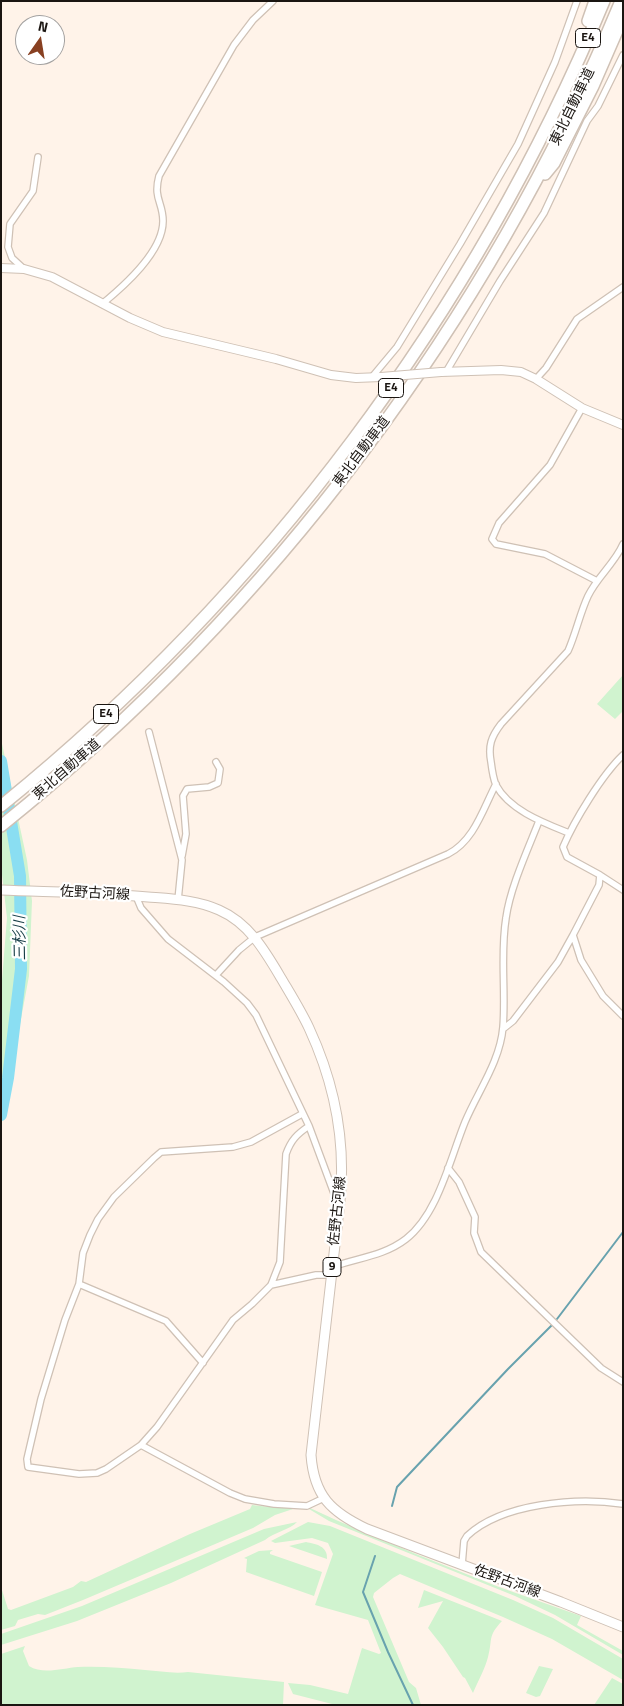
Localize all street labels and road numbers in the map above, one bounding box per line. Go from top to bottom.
road number: E4 [576,28,600,48]
street label: 東北自動車道 [547,66,599,148]
road number: E4 [378,378,404,398]
street label: 東北自動車道 [330,413,394,491]
road number: E4 [94,704,118,724]
street label: 東北自動車道 [30,736,104,804]
street label: 佐野古河線 [60,884,130,904]
street label: 佐野古河線 [326,1175,350,1247]
road number: 9 [323,1258,341,1276]
street label: 佐野古河線 [471,1562,543,1602]

